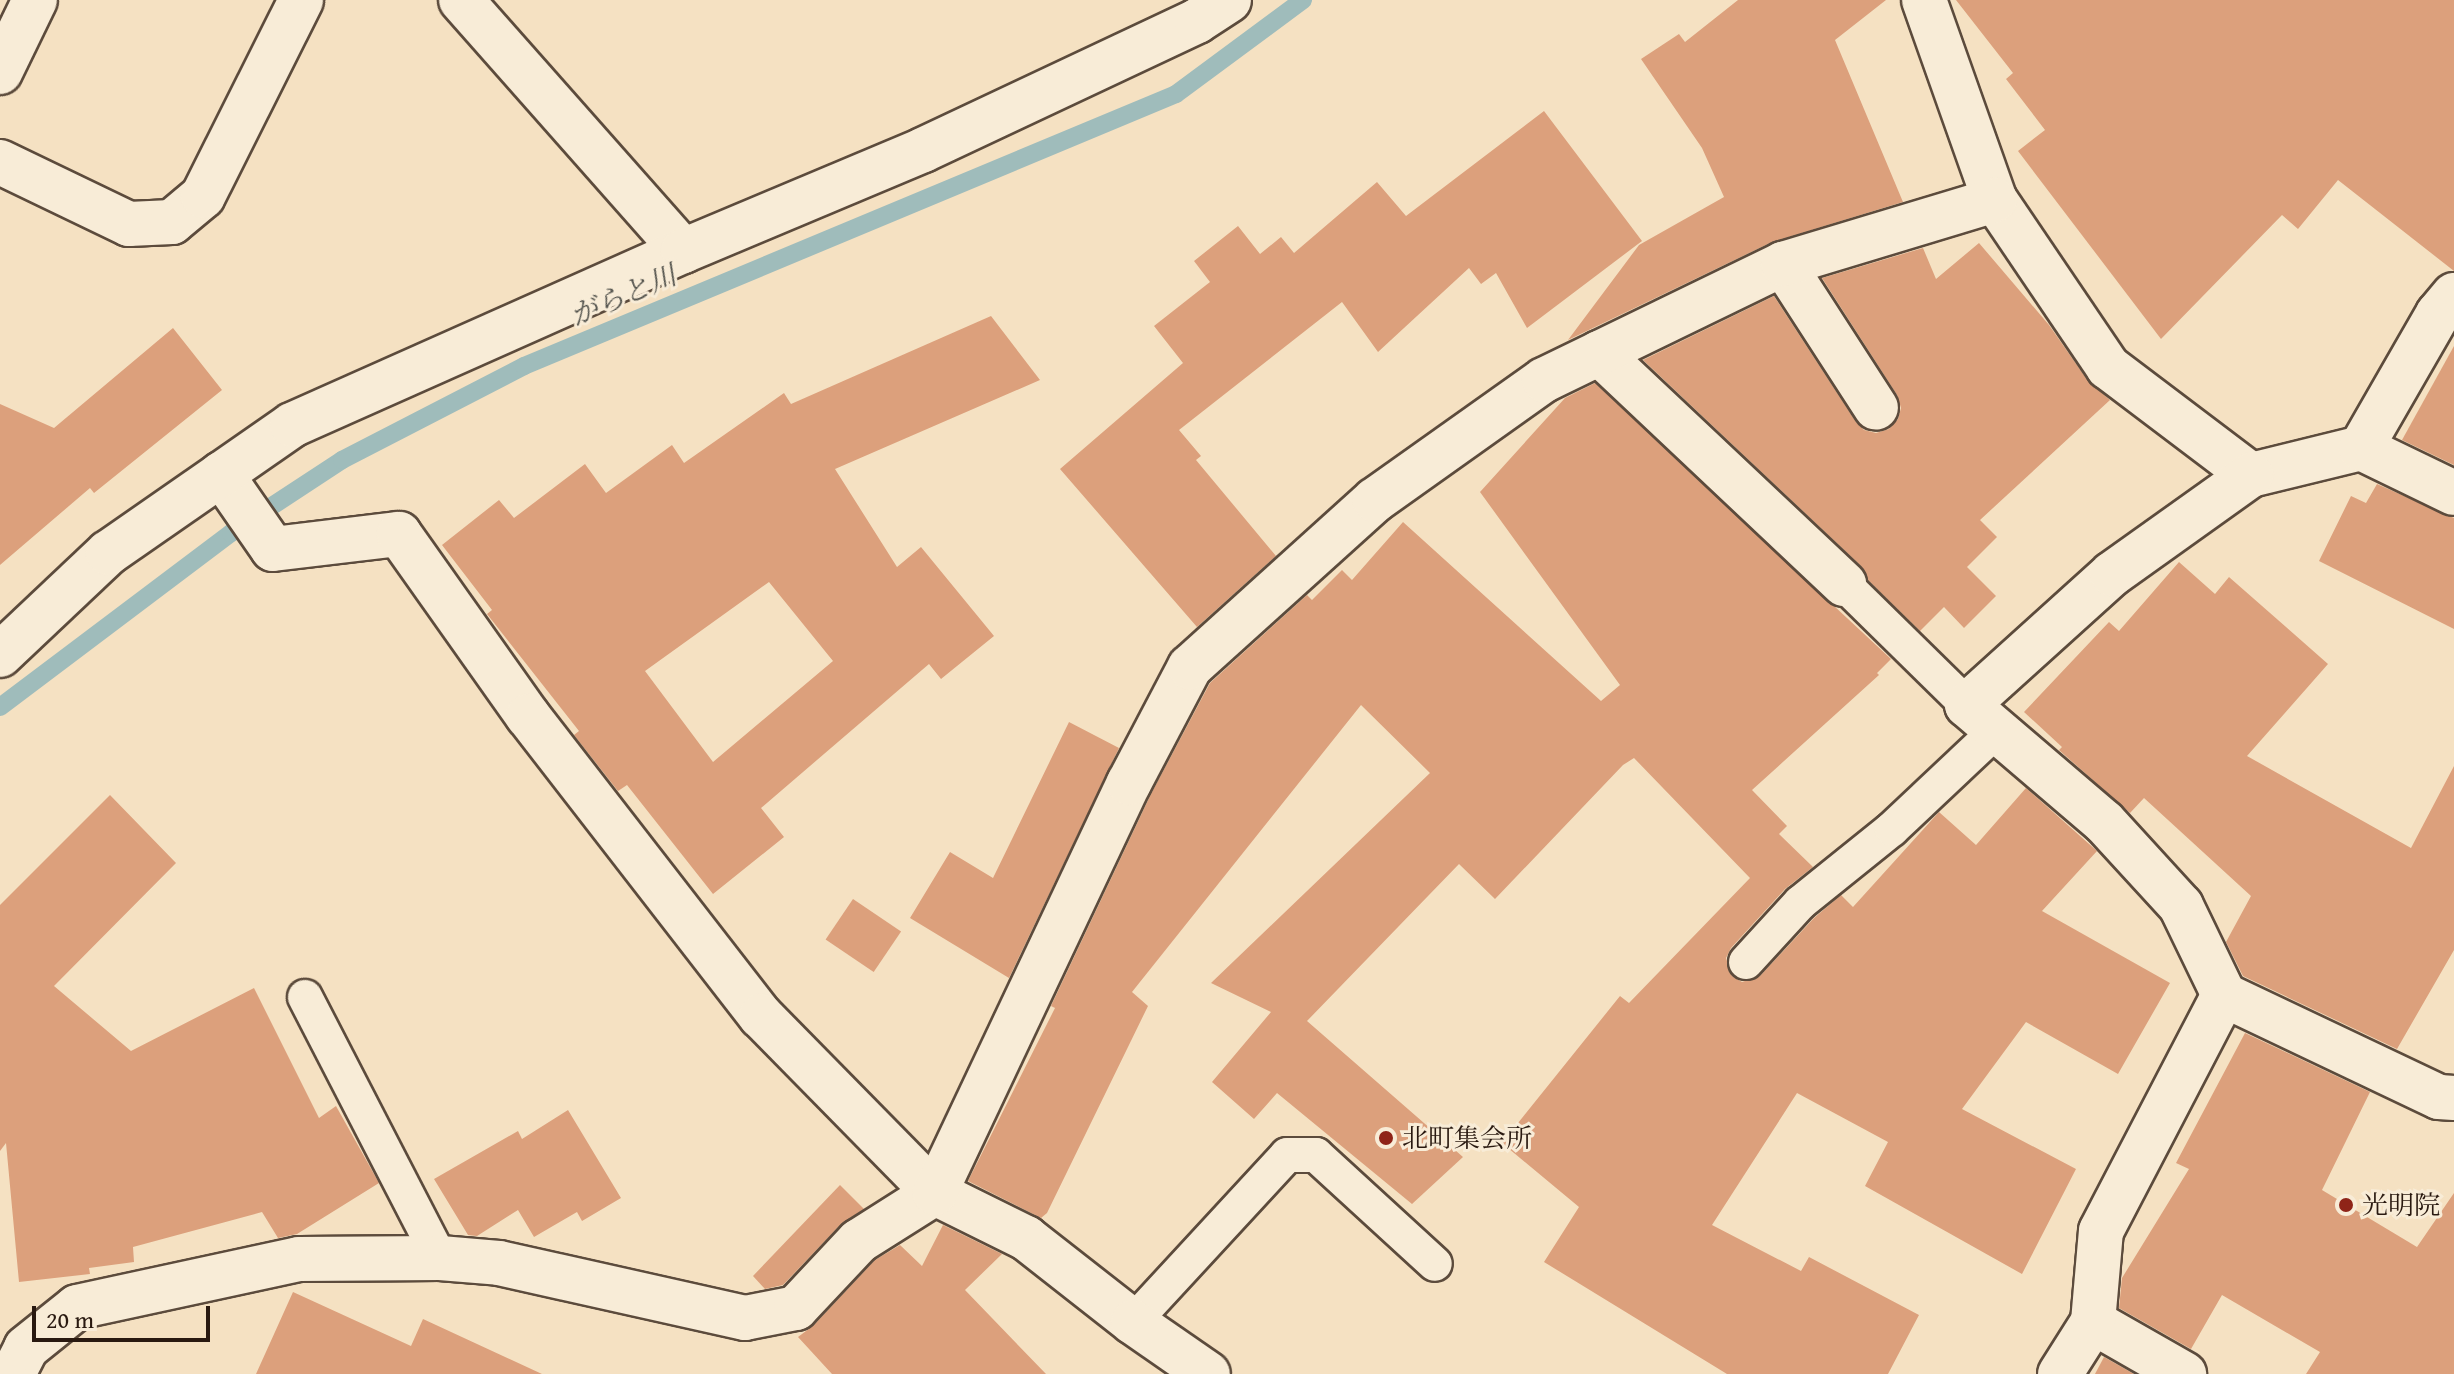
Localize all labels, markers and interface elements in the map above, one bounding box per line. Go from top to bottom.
water label: がらと川 [565,258,681,332]
place label: 北町集会所 [1402,1122,1532,1154]
marker: 北町集会所 [1377,1129,1395,1147]
place label: 光明院 [2362,1189,2440,1221]
marker: 光明院 [2337,1196,2355,1214]
scale bar [36,1290,214,1340]
text: 20 m [46,1302,94,1337]

